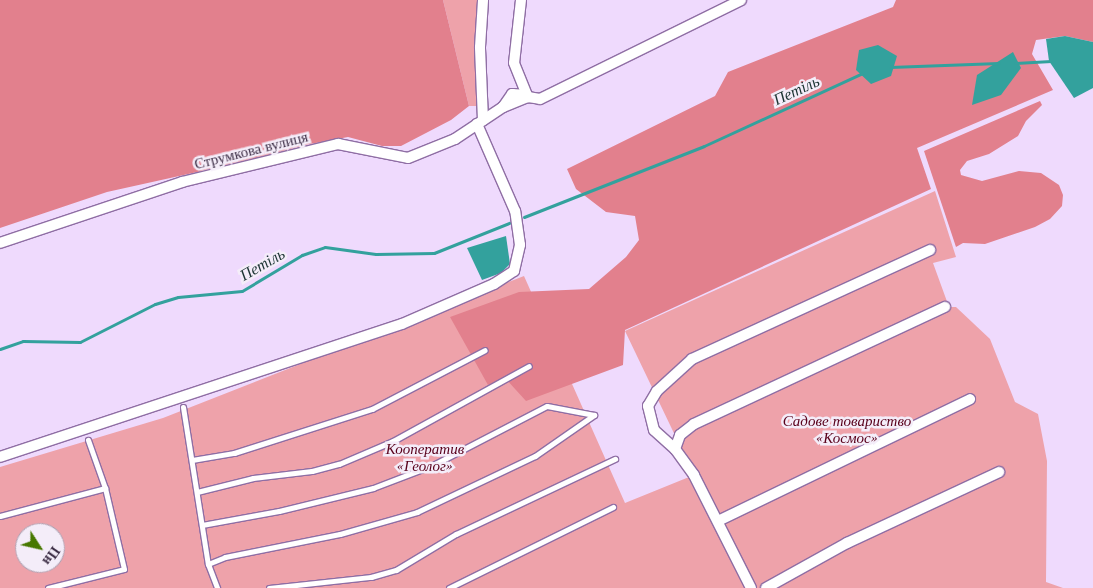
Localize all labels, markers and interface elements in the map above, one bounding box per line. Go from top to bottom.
water label: Петіль [770,71,822,109]
street label: Струмкова вулиця [192,127,310,173]
water label: Петіль [236,244,288,284]
park label: Садове товариство «Космос» [783,411,911,446]
park label: Кооператив «Геолог» [386,439,464,474]
north arrow [15,523,65,573]
text: Пн [39,543,64,569]

